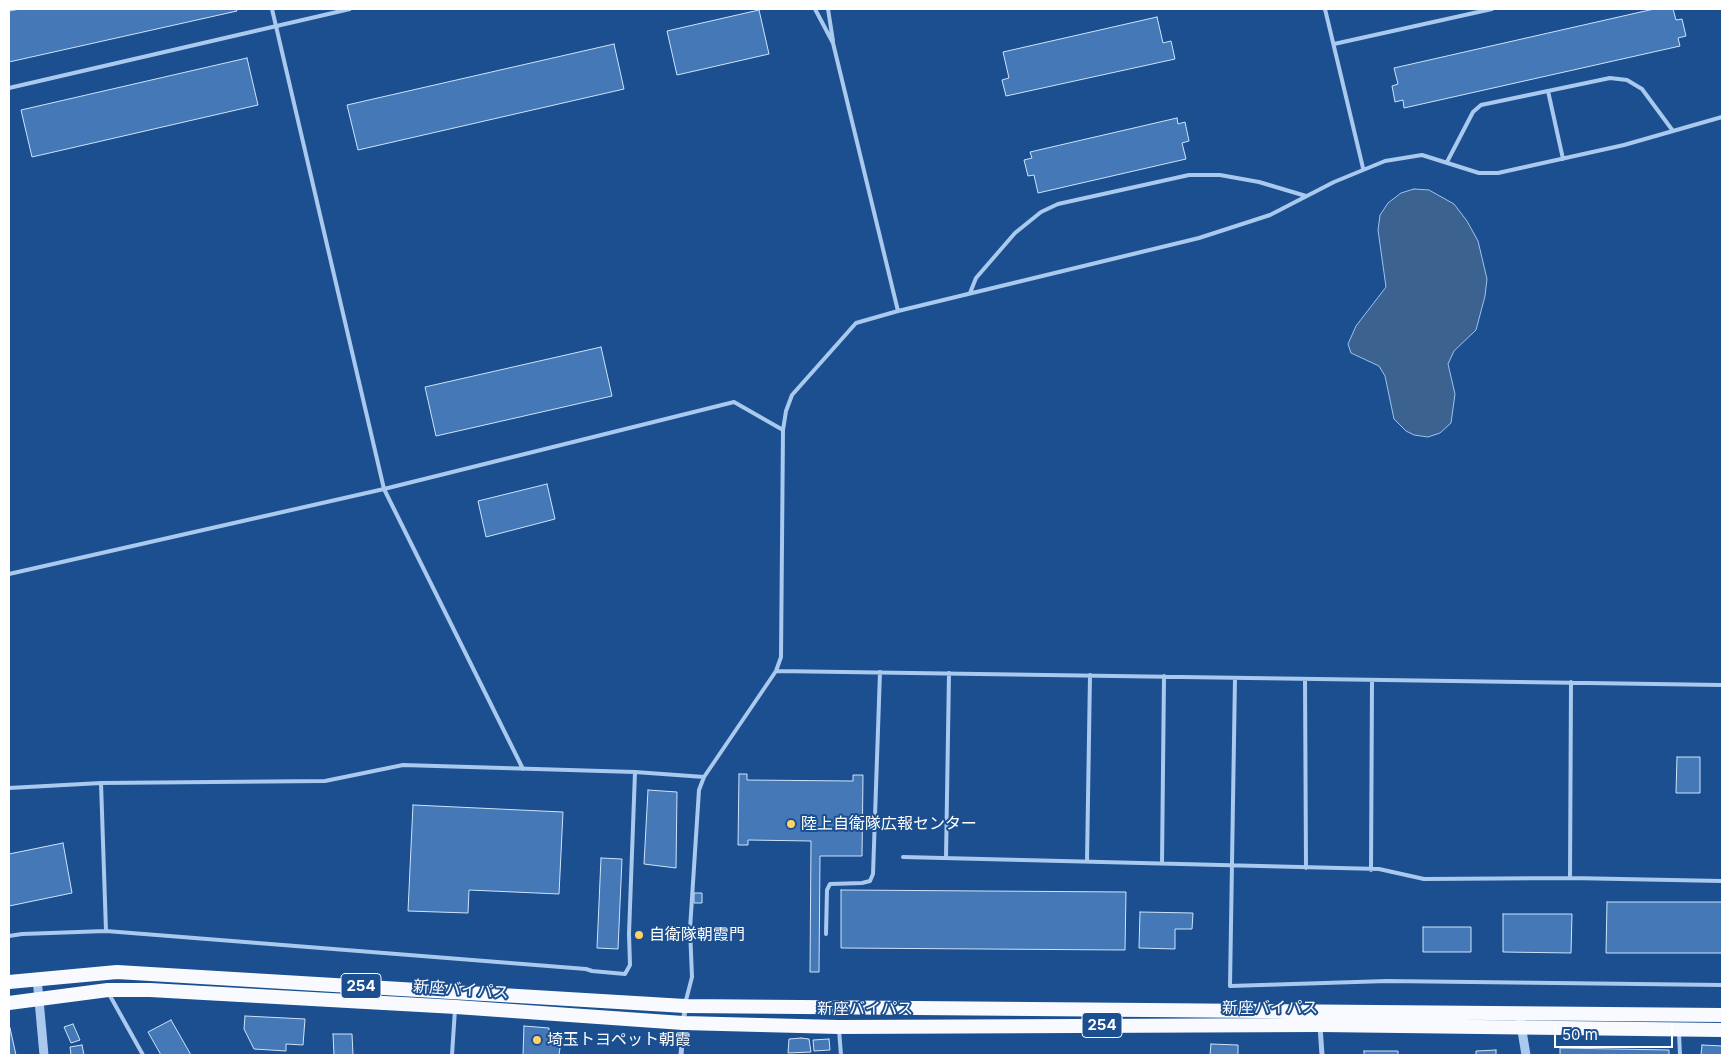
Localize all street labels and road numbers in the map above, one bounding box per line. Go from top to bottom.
road number: 254 [341,974,381,998]
street label: 新座バイパス [412,977,510,1003]
street label: 新座バイパス [1222,998,1318,1018]
street label: 新座バイパス [817,999,913,1019]
road number: 254 [1082,1012,1122,1038]

